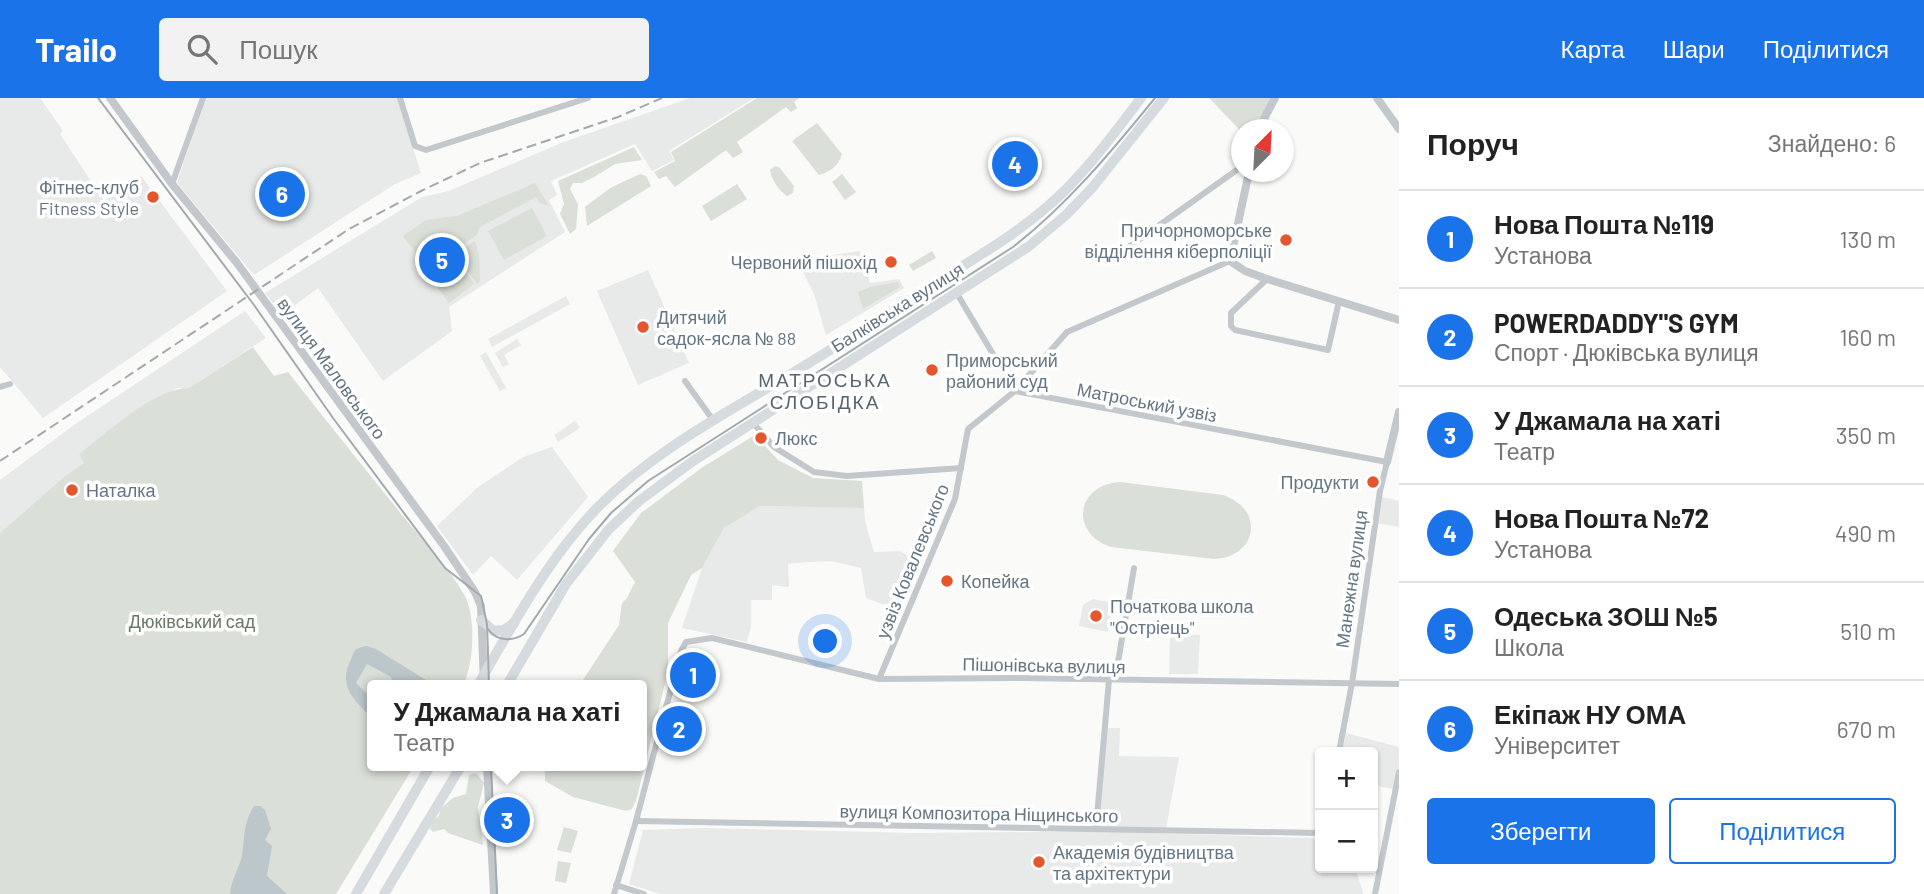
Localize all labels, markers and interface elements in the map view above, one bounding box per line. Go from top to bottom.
search box [159,18,649,81]
text: Trailo [35,29,117,69]
icon: search [183,30,221,68]
text: Пошук [239,33,318,64]
text: Карта [1560,34,1625,63]
text: Шари [1663,34,1725,63]
text: Поділитися [1763,34,1889,63]
north arrow [1231,119,1294,182]
text: Поруч [1427,125,1519,161]
text: Знайдено: 6 [1768,129,1896,157]
pin: 4 [992,138,1038,190]
pin: 6 [259,168,305,220]
place label: Фітнес-клуб Fitness Style [39,176,139,219]
marker: Фітнес-клуб Fitness Style [145,189,161,205]
text: Нова Пошта №119 [1494,208,1714,239]
place label: Причорноморське відділення кіберполіції [1085,219,1272,262]
text: 1 [1446,225,1454,253]
text: 130 m [1839,225,1896,253]
marker: Причорноморське відділення кіберполіції [1278,232,1294,248]
pin: 5 [419,234,465,286]
text: Установа [1494,241,1592,269]
place label: Червоний пішохід [730,251,877,273]
marker: Червоний пішохід [883,254,899,270]
street label: Балківська вулиця [827,257,967,357]
street label: вулиця Маловського [273,293,391,443]
place label: Дитячий садок-ясла № 88 [657,306,796,349]
text: POWERDADDY"S GYM [1494,307,1739,338]
marker: Дитячий садок-ясла № 88 [635,319,651,335]
text: 2 [1444,323,1456,351]
text: 160 m [1839,323,1896,351]
text: Спорт · Дюківська вулиця [1494,338,1759,366]
place label: Приморський районий суд [946,349,1058,392]
marker: Приморський районий суд [924,362,940,378]
district label: МАТРОСЬКА СЛОБІДКА [758,368,892,413]
street label: Матроський узвіз [1075,378,1219,426]
text: У Джамала на хаті [1494,404,1721,435]
text: 3 [1444,421,1456,449]
text: 350 m [1836,421,1896,449]
place label: Люкс [775,427,817,449]
marker: Люкс [753,430,769,446]
text: Театр [1494,437,1555,465]
place label: Продукти [1281,471,1359,493]
marker: Продукти [1365,474,1381,490]
place label: Наталка [86,479,156,501]
street label: узвіз Ковалевського [871,480,953,642]
marker: Наталка [64,482,80,498]
text: Нова Пошта №72 [1494,502,1709,533]
street label: Манежна вулиця [1330,509,1372,649]
text: 4 [1443,519,1457,547]
text: 490 m [1835,519,1896,547]
text: Установа [1494,535,1592,563]
place label: Копейка [961,570,1031,592]
marker: Копейка [939,573,955,589]
place label: Початкова школа "Остріець" [1110,595,1254,638]
text: Одеська ЗОШ №5 [1494,600,1718,631]
marker: Початкова школа "Остріець" [1088,608,1104,624]
park label: Дюківський сад [129,610,256,632]
text: 5 [1444,617,1456,645]
text: 510 m [1840,617,1896,645]
your location [808,624,842,658]
text: Школа [1494,633,1564,661]
pin: 1 [670,649,716,701]
street label: Пішонівська вулиця [962,653,1126,677]
popup [367,680,647,771]
text: У Джамала на хаті [394,695,620,726]
text: Екіпаж НУ ОМА [1494,698,1686,729]
pin: 2 [656,703,702,755]
text: 6 [1444,715,1456,743]
text: 670 m [1837,715,1896,743]
text: Театр [394,728,455,756]
text: Університет [1494,731,1620,759]
map controls [1315,747,1378,873]
button: + [1315,747,1378,810]
pin: 3 [484,794,530,846]
button: Зберегти [1427,798,1655,864]
button: Поділитися [1669,798,1896,864]
street label: вулиця Композитора Ніщинського [839,800,1119,826]
button: − [1315,810,1378,873]
place label: Академія будівництва та архітектури [1053,841,1235,884]
marker: Академія будівництва та архітектури [1031,854,1047,870]

